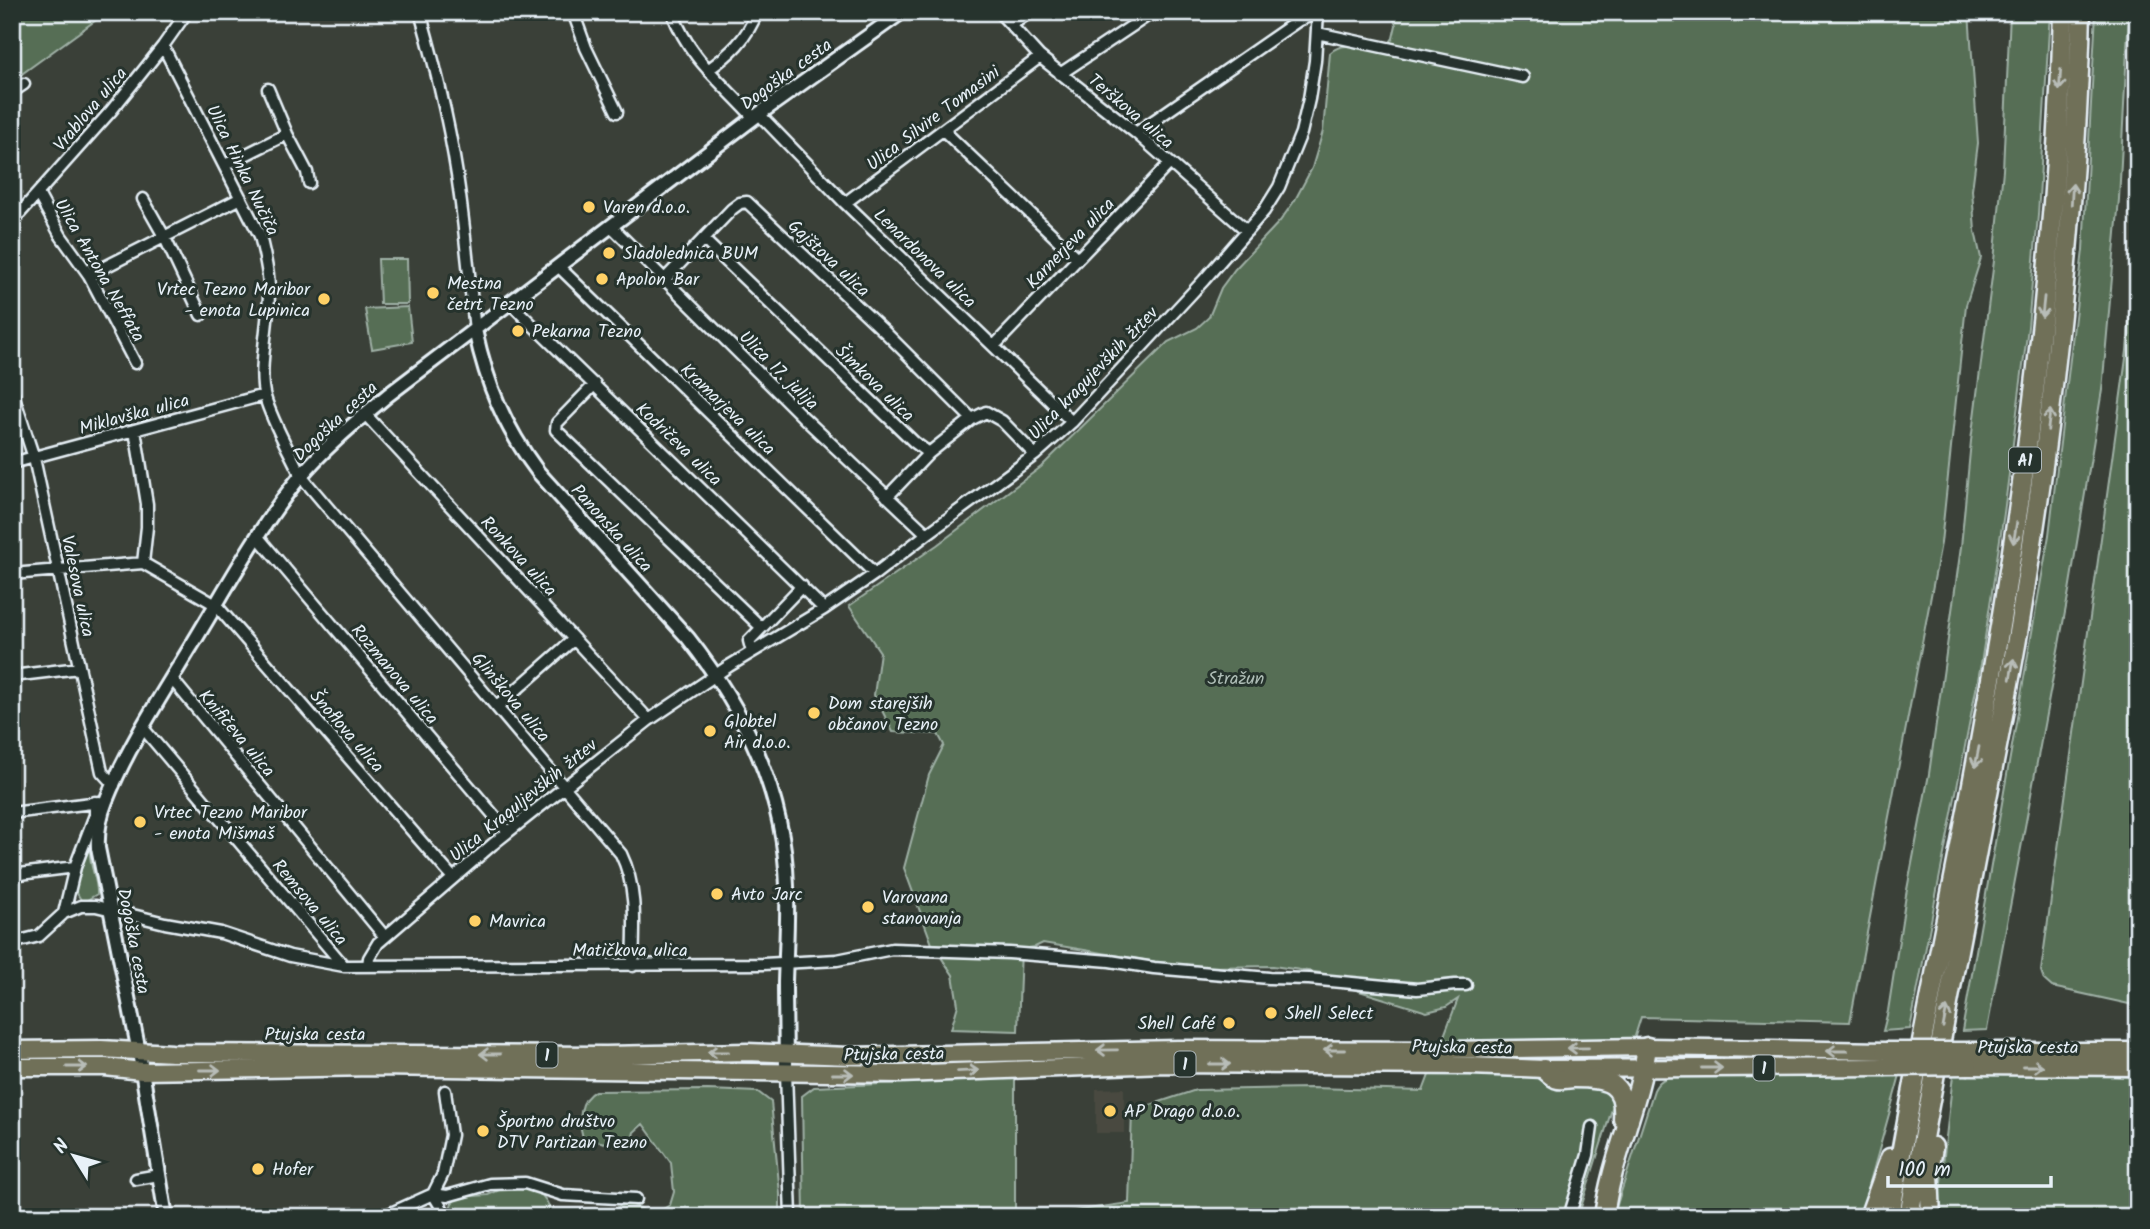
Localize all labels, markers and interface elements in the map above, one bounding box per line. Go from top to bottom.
street label: Dogoška cesta [735,32,839,119]
street label: Ulica Silvire Tomasini [861,59,1007,179]
street label: Vrablova ulica [47,61,135,159]
street label: Terškova ulica [1080,67,1180,157]
one-way arrow [2054,69,2067,92]
street label: Ulica Hinka Nučiča [197,100,286,241]
one-way arrow [2065,182,2078,205]
street label: Karnerjeva ulica [1020,191,1123,297]
street label: Ulica Antona Neffata [46,193,152,348]
place label: Varen d.o.o. [603,194,690,223]
marker: Varen d.o.o. [581,199,597,215]
street label: Lenardonova ulica [866,202,982,316]
street label: Gajštova ulica [780,213,876,305]
place label: Sladolednica BUM [623,240,759,269]
marker: Sladolednica BUM [601,245,617,261]
place label: Apolon Bar [616,266,700,295]
place label: Mestna četrt Tezno [447,270,534,320]
marker: Apolon Bar [594,271,610,287]
place label: Vrtec Tezno Maribor - enota Lupinica [157,276,311,326]
marker: Mestna četrt Tezno [425,285,441,301]
marker: Vrtec Tezno Maribor - enota Lupinica [316,291,332,307]
one-way arrow [2036,295,2049,318]
street label: Ulica kragujevških žrtev [1022,300,1166,448]
place label: Pekarna Tezno [532,318,641,347]
marker: Pekarna Tezno [510,323,526,339]
street label: Ulica 17. julija [731,324,825,418]
street label: Šimkova ulica [827,338,921,430]
street label: Kramarjeva ulica [672,357,781,463]
street label: Dogoška cesta [287,375,385,469]
street label: Miklavška ulica [76,387,193,444]
street label: Kodričeva ulica [628,396,728,494]
one-way arrow [2043,409,2056,432]
road number: A1 [2009,447,2041,472]
street label: Panonska ulica [563,478,659,580]
street label: Ronkova ulica [473,510,563,604]
one-way arrow [2008,521,2021,544]
street label: Valesova ulica [52,533,101,640]
street label: Rozmanova ulica [343,618,445,732]
street label: Glinškova ulica [463,646,557,750]
one-way arrow [2005,658,2019,681]
park label: Stražun [1208,665,1264,694]
street label: Knifičeva ulica [190,684,281,784]
street label: Šnoflova ulica [301,684,390,780]
place label: Dom starejših občanov Tezno [828,690,938,740]
marker: Dom starejših občanov Tezno [806,705,822,721]
place label: Globtel Air d.o.o. [724,708,791,758]
marker: Globtel Air d.o.o. [702,723,718,739]
street label: Ulica Kraguljevških žrtev [443,732,605,870]
one-way arrow [1970,745,1983,768]
place label: Vrtec Tezno Maribor - enota Mišmaš [154,799,308,849]
marker: Vrtec Tezno Maribor - enota Mišmaš [132,814,148,830]
street label: Remsova ulica [264,853,354,953]
place label: Avto Jarc [731,881,803,910]
place label: Varovana stanovanja [882,884,961,934]
street label: Dogoška cesta [108,886,157,997]
marker: Avto Jarc [709,886,725,902]
marker: Varovana stanovanja [860,899,876,915]
place label: Mavrica [489,908,546,937]
marker: Mavrica [467,913,483,929]
street label: Matičkova ulica [572,937,688,966]
place label: Shell Select [1285,1000,1375,1029]
marker: Shell Select [1263,1005,1279,1021]
one-way arrow [1939,1006,1953,1029]
place label: Shell Café [1138,1010,1216,1039]
marker: Shell Café [1221,1015,1237,1031]
street label: Ptujska cesta [265,1021,365,1050]
street label: Ptujska cesta [1411,1033,1513,1064]
street label: Ptujska cesta [1978,1034,2078,1063]
street label: Ptujska cesta [843,1040,945,1071]
one-way arrow [1567,1041,1590,1055]
road number: 1 [536,1042,558,1068]
one-way arrow [1095,1043,1118,1057]
one-way arrow [1323,1043,1346,1057]
one-way arrow [1826,1044,1849,1058]
one-way arrow [706,1045,729,1059]
one-way arrow [479,1047,502,1061]
road number: 1 [1174,1052,1196,1076]
road number: 1 [1754,1056,1774,1080]
one-way arrow [1208,1057,1231,1071]
one-way arrow [2022,1059,2045,1073]
one-way arrow [65,1060,88,1074]
one-way arrow [1700,1061,1723,1075]
one-way arrow [199,1063,222,1077]
one-way arrow [956,1065,979,1078]
one-way arrow [831,1067,854,1081]
place label: AP Drago d.o.o. [1124,1098,1240,1127]
marker: AP Drago d.o.o. [1102,1103,1118,1119]
place label: Športno društvo DTV Partizan Tezno [497,1108,647,1158]
north arrow [38,1120,108,1190]
marker: Športno društvo DTV Partizan Tezno [475,1123,491,1139]
text: N [46,1133,78,1161]
scale bar [1888,1145,2050,1189]
text: 100 m [1898,1154,1951,1187]
place label: Hofer [272,1156,314,1185]
marker: Hofer [250,1161,266,1177]

